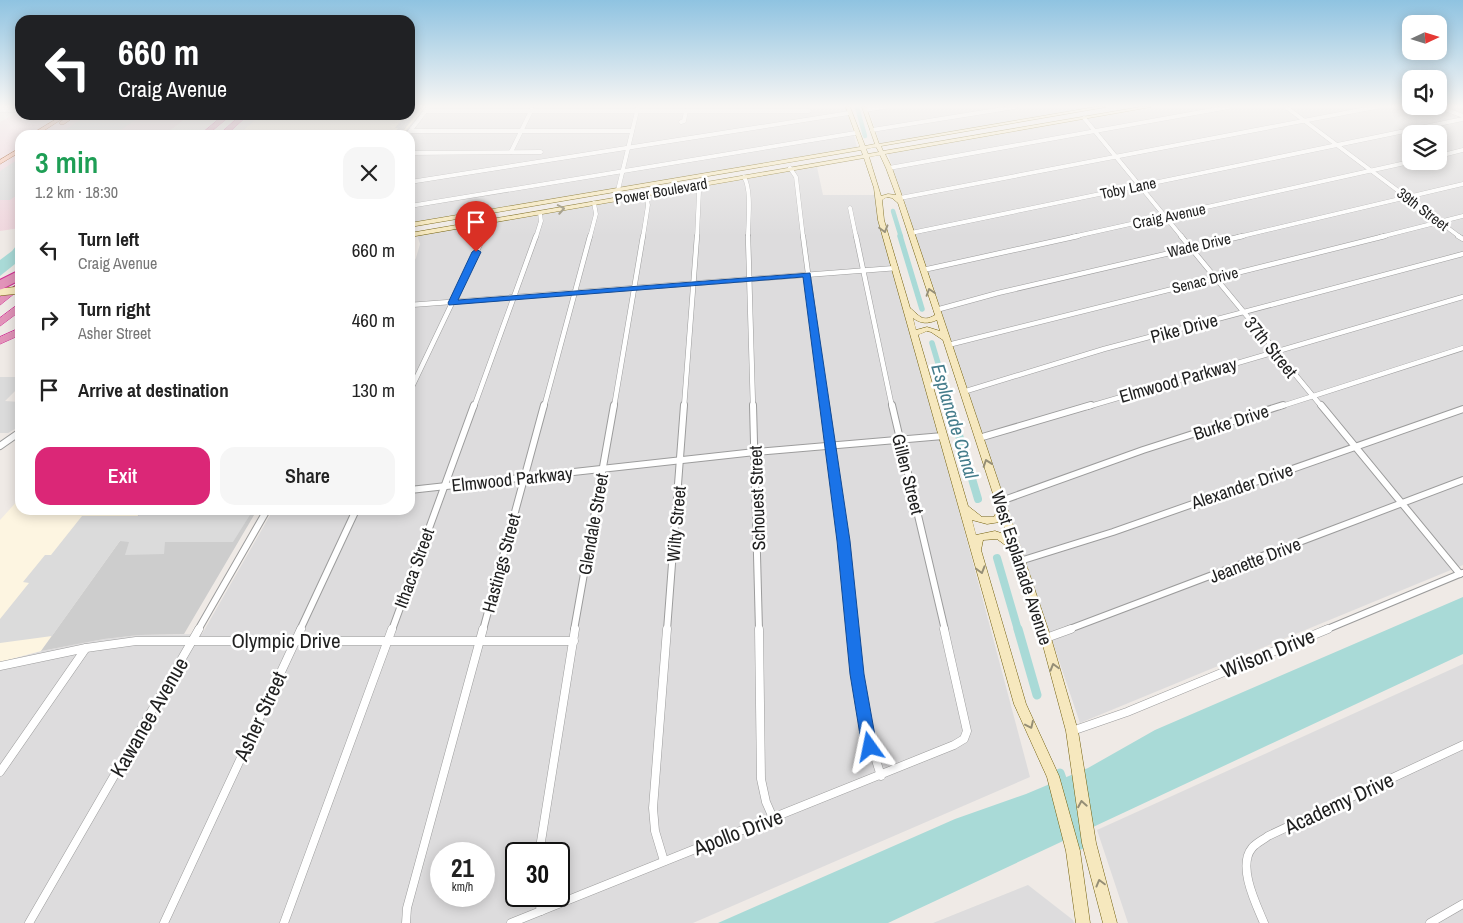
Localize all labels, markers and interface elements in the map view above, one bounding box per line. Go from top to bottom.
north arrow [1402,15,1448,60]
map controls [1402,15,1447,170]
text: 660 m [118,29,199,76]
icon: left [35,35,100,100]
button: sound [1402,70,1447,115]
text: Craig Avenue [118,74,227,104]
button: layers [1402,125,1447,170]
text: 3 min [35,142,98,182]
button: close [343,147,395,199]
street label: Toby Lane [1098,172,1158,204]
street label: Power Boulevard [613,173,709,209]
text: 1.2 km · 18:30 [35,181,118,203]
street label: 39th Street [1393,183,1454,236]
street label: Craig Avenue [1130,198,1208,234]
pin [455,201,497,252]
one-way arrow [557,204,566,214]
icon: arrive [462,208,490,236]
one-way arrow [878,224,888,232]
text: Turn left [78,226,139,252]
street label: Wade Drive [1165,227,1233,262]
icon: left [35,236,63,264]
text: 660 m [352,237,395,263]
text: Craig Avenue [78,252,157,274]
street label: Senac Drive [1170,262,1241,298]
one-way arrow [926,288,936,297]
text: Turn right [78,296,150,322]
icon: right [35,306,63,334]
text: 460 m [352,307,395,333]
street label: Pike Drive [1147,307,1221,349]
street label: 37th Street [1239,311,1303,383]
text: Asher Street [78,322,151,344]
street label: Elmwood Parkway [1116,351,1240,409]
water label: Esplanade Canal [925,360,985,482]
icon: arrive [35,376,63,404]
text: Arrive at destination [78,377,229,403]
text: 130 m [352,377,395,403]
street label: Burke Drive [1190,398,1272,446]
street label: Gillen Street [886,431,930,517]
street label: Schouest Street [743,445,771,551]
button: Exit [35,447,210,505]
button: Share [220,447,395,505]
street label: Alexander Drive [1187,457,1296,515]
one-way arrow [983,459,993,467]
street label: Elmwood Parkway [450,460,574,498]
street label: Glendale Street [572,471,614,577]
street label: Wilty Street [660,485,692,563]
street label: West Esplanade Avenue [985,488,1059,648]
street label: Hastings Street [476,511,526,615]
street label: Ithaca Street [388,524,440,612]
street label: Jeanette Drive [1206,531,1304,589]
one-way arrow [975,566,985,574]
street label: Wilson Drive [1217,621,1319,685]
street label: Olympic Drive [231,626,341,655]
street label: Kawanee Avenue [103,652,195,782]
one-way arrow [1049,663,1060,671]
street label: Asher Street [226,666,293,766]
position arrow [843,720,895,772]
one-way arrow [1023,720,1034,729]
street label: Academy Drive [1279,765,1398,841]
one-way arrow [1078,800,1088,809]
street label: Apollo Drive [688,802,787,863]
speed limit sign: 30 [505,842,570,907]
text: 21 [451,851,474,885]
text: km/h [452,879,473,895]
one-way arrow [1095,879,1105,887]

